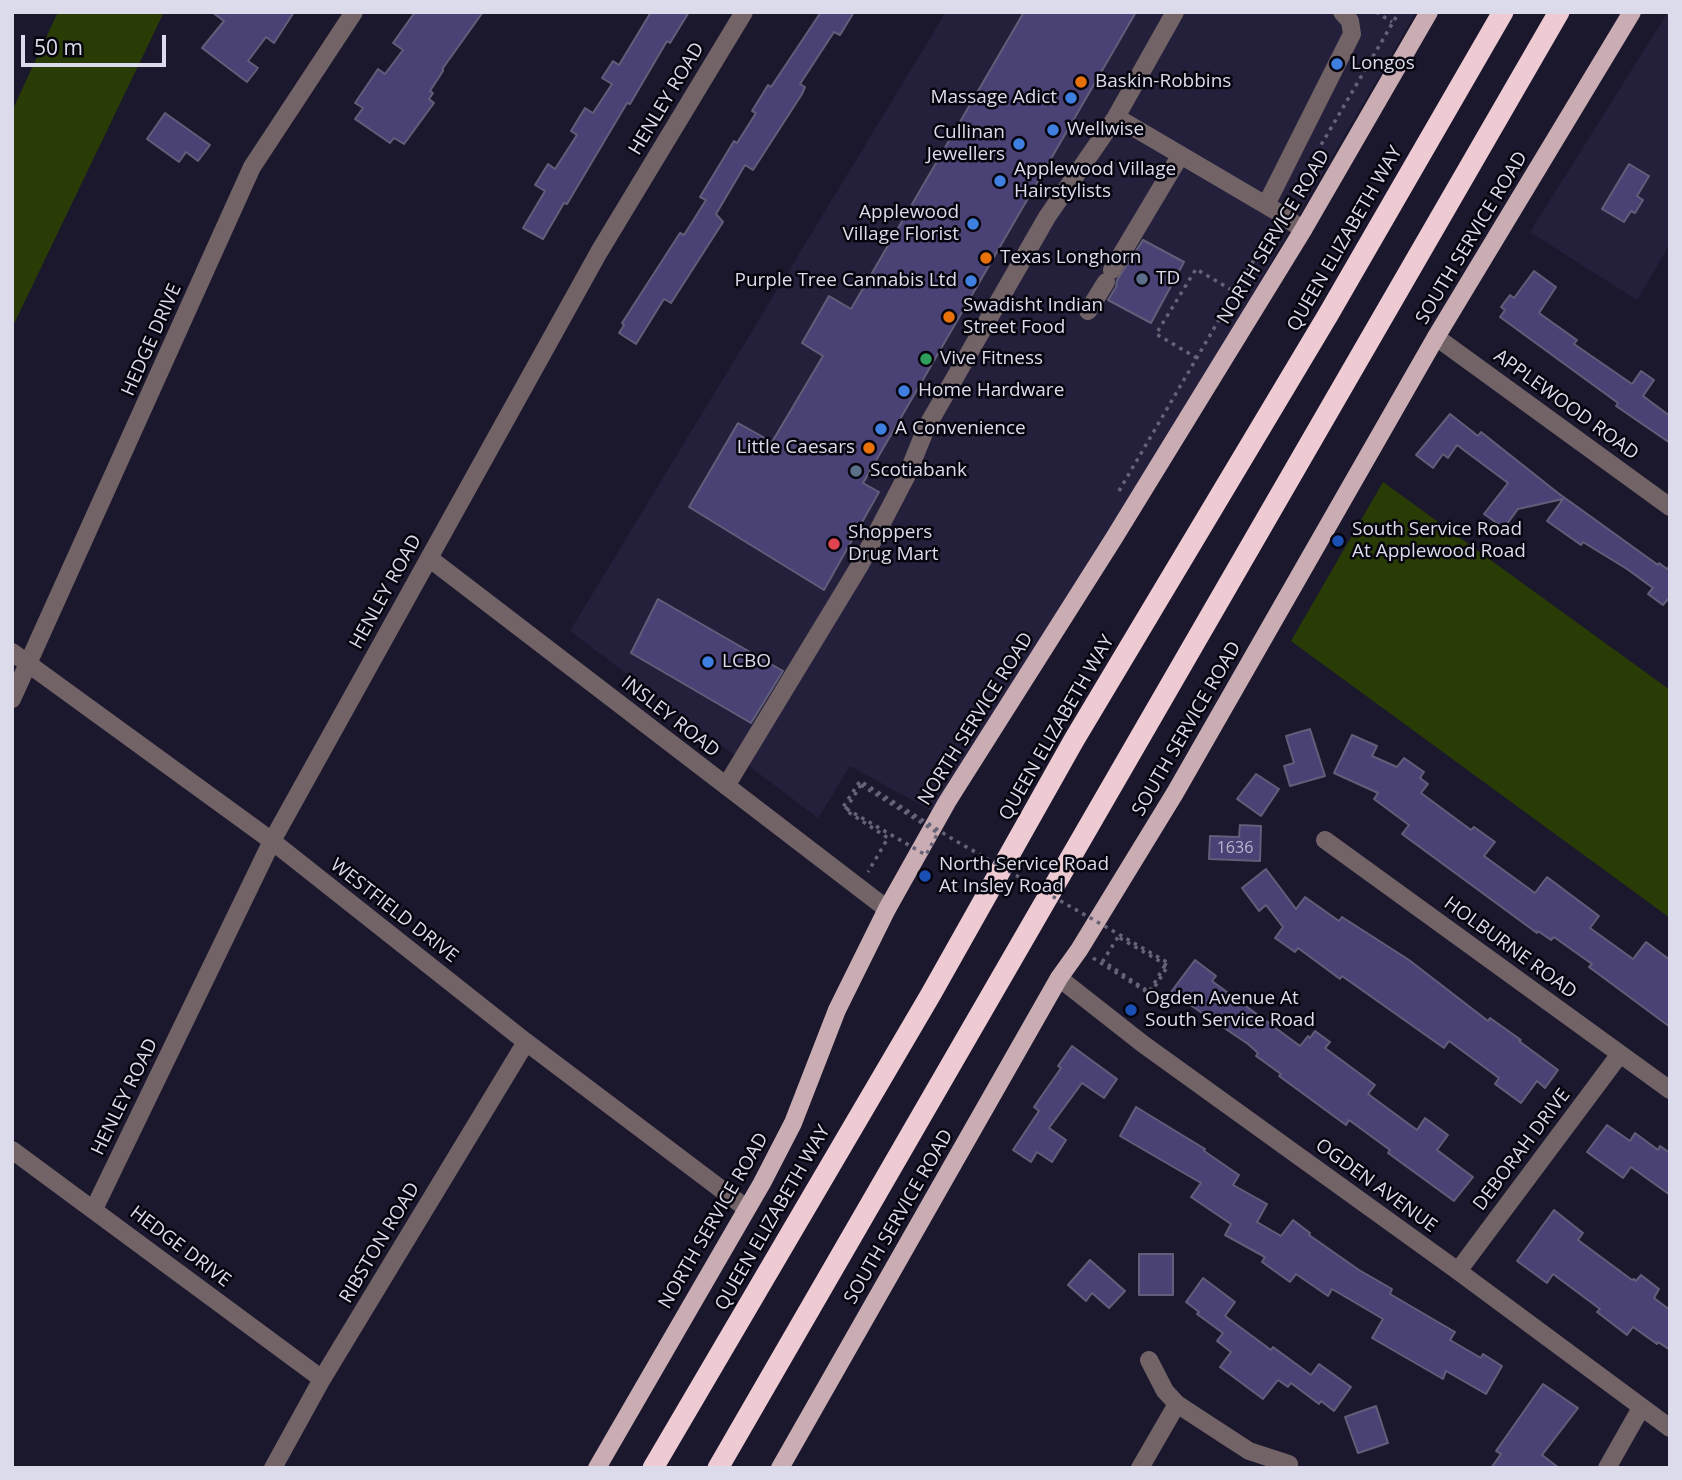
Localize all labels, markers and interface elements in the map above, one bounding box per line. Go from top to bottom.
scale bar [24,21,170,65]
text: 50 m [34,33,83,61]
street label: HENLEY ROAD [624,39,710,159]
place label: Longos [1351,53,1415,75]
marker: Longos [1329,56,1345,72]
place label: Baskin-Robbins [1095,71,1231,93]
marker: Baskin-Robbins [1073,74,1089,90]
place label: Massage Adict [930,87,1057,109]
marker: Massage Adict [1063,90,1079,106]
place label: Wellwise [1067,119,1144,141]
place label: Cullinan Jewellers [927,122,1005,166]
marker: Wellwise [1045,122,1061,138]
marker: Cullinan Jewellers [1011,136,1027,152]
street label: QUEEN ELIZABETH WAY [1283,142,1407,336]
street label: NORTH SERVICE ROAD [1213,146,1335,328]
street label: SOUTH SERVICE ROAD [1411,147,1533,329]
place label: Applewood Village Hairstylists [1014,159,1176,203]
marker: Applewood Village Hairstylists [992,173,1008,189]
place label: Applewood Village Florist [842,202,959,246]
marker: Applewood Village Florist [965,216,981,232]
place label: Texas Longhorn [1000,247,1141,269]
marker: Texas Longhorn [978,250,994,266]
place label: TD [1156,268,1180,290]
place label: Purple Tree Cannabis Ltd [735,270,957,292]
marker: TD [1134,271,1150,287]
marker: Purple Tree Cannabis Ltd [963,273,979,289]
street label: HEDGE DRIVE [117,280,187,400]
place label: Swadisht Indian Street Food [963,295,1103,339]
marker: Swadisht Indian Street Food [941,309,957,325]
street label: APPLEWOOD ROAD [1489,345,1643,465]
place label: Vive Fitness [940,348,1043,370]
marker: Vive Fitness [918,351,934,367]
place label: Home Hardware [918,380,1064,402]
marker: Home Hardware [896,383,912,399]
place label: A Convenience [895,418,1026,440]
marker: A Convenience [873,421,889,437]
place label: Little Caesars [737,437,855,459]
marker: Little Caesars [861,440,877,456]
place label: Scotiabank [870,460,967,482]
marker: Scotiabank [848,463,864,479]
place label: South Service Road At Applewood Road [1352,519,1526,563]
place label: Shoppers Drug Mart [848,522,939,566]
street label: HENLEY ROAD [345,531,427,653]
marker: South Service Road At Applewood Road [1330,533,1346,549]
marker: Shoppers Drug Mart [826,536,842,552]
street label: NORTH SERVICE ROAD [914,628,1038,810]
street label: QUEEN ELIZABETH WAY [995,631,1119,825]
street label: SOUTH SERVICE ROAD [1128,638,1246,820]
place label: LCBO [722,651,771,673]
marker: LCBO [700,654,716,670]
street label: INSLEY ROAD [616,672,724,762]
house number: 1636 [1217,838,1253,858]
street label: WESTFIELD DRIVE [326,854,462,968]
place label: North Service Road At Insley Road [939,854,1109,898]
marker: North Service Road At Insley Road [917,868,933,884]
street label: HOLBURNE ROAD [1439,892,1581,1004]
place label: Ogden Avenue At South Service Road [1145,988,1315,1032]
marker: Ogden Avenue At South Service Road [1123,1002,1139,1018]
street label: HENLEY ROAD [87,1035,163,1159]
street label: DEBORAH DRIVE [1469,1085,1575,1215]
street label: QUEEN ELIZABETH WAY [711,1121,835,1315]
street label: SOUTH SERVICE ROAD [840,1126,958,1308]
street label: NORTH SERVICE ROAD [654,1129,774,1313]
street label: OGDEN AVENUE [1311,1134,1441,1238]
street label: RIBSTON ROAD [335,1179,425,1307]
street label: HEDGE DRIVE [125,1202,235,1292]

